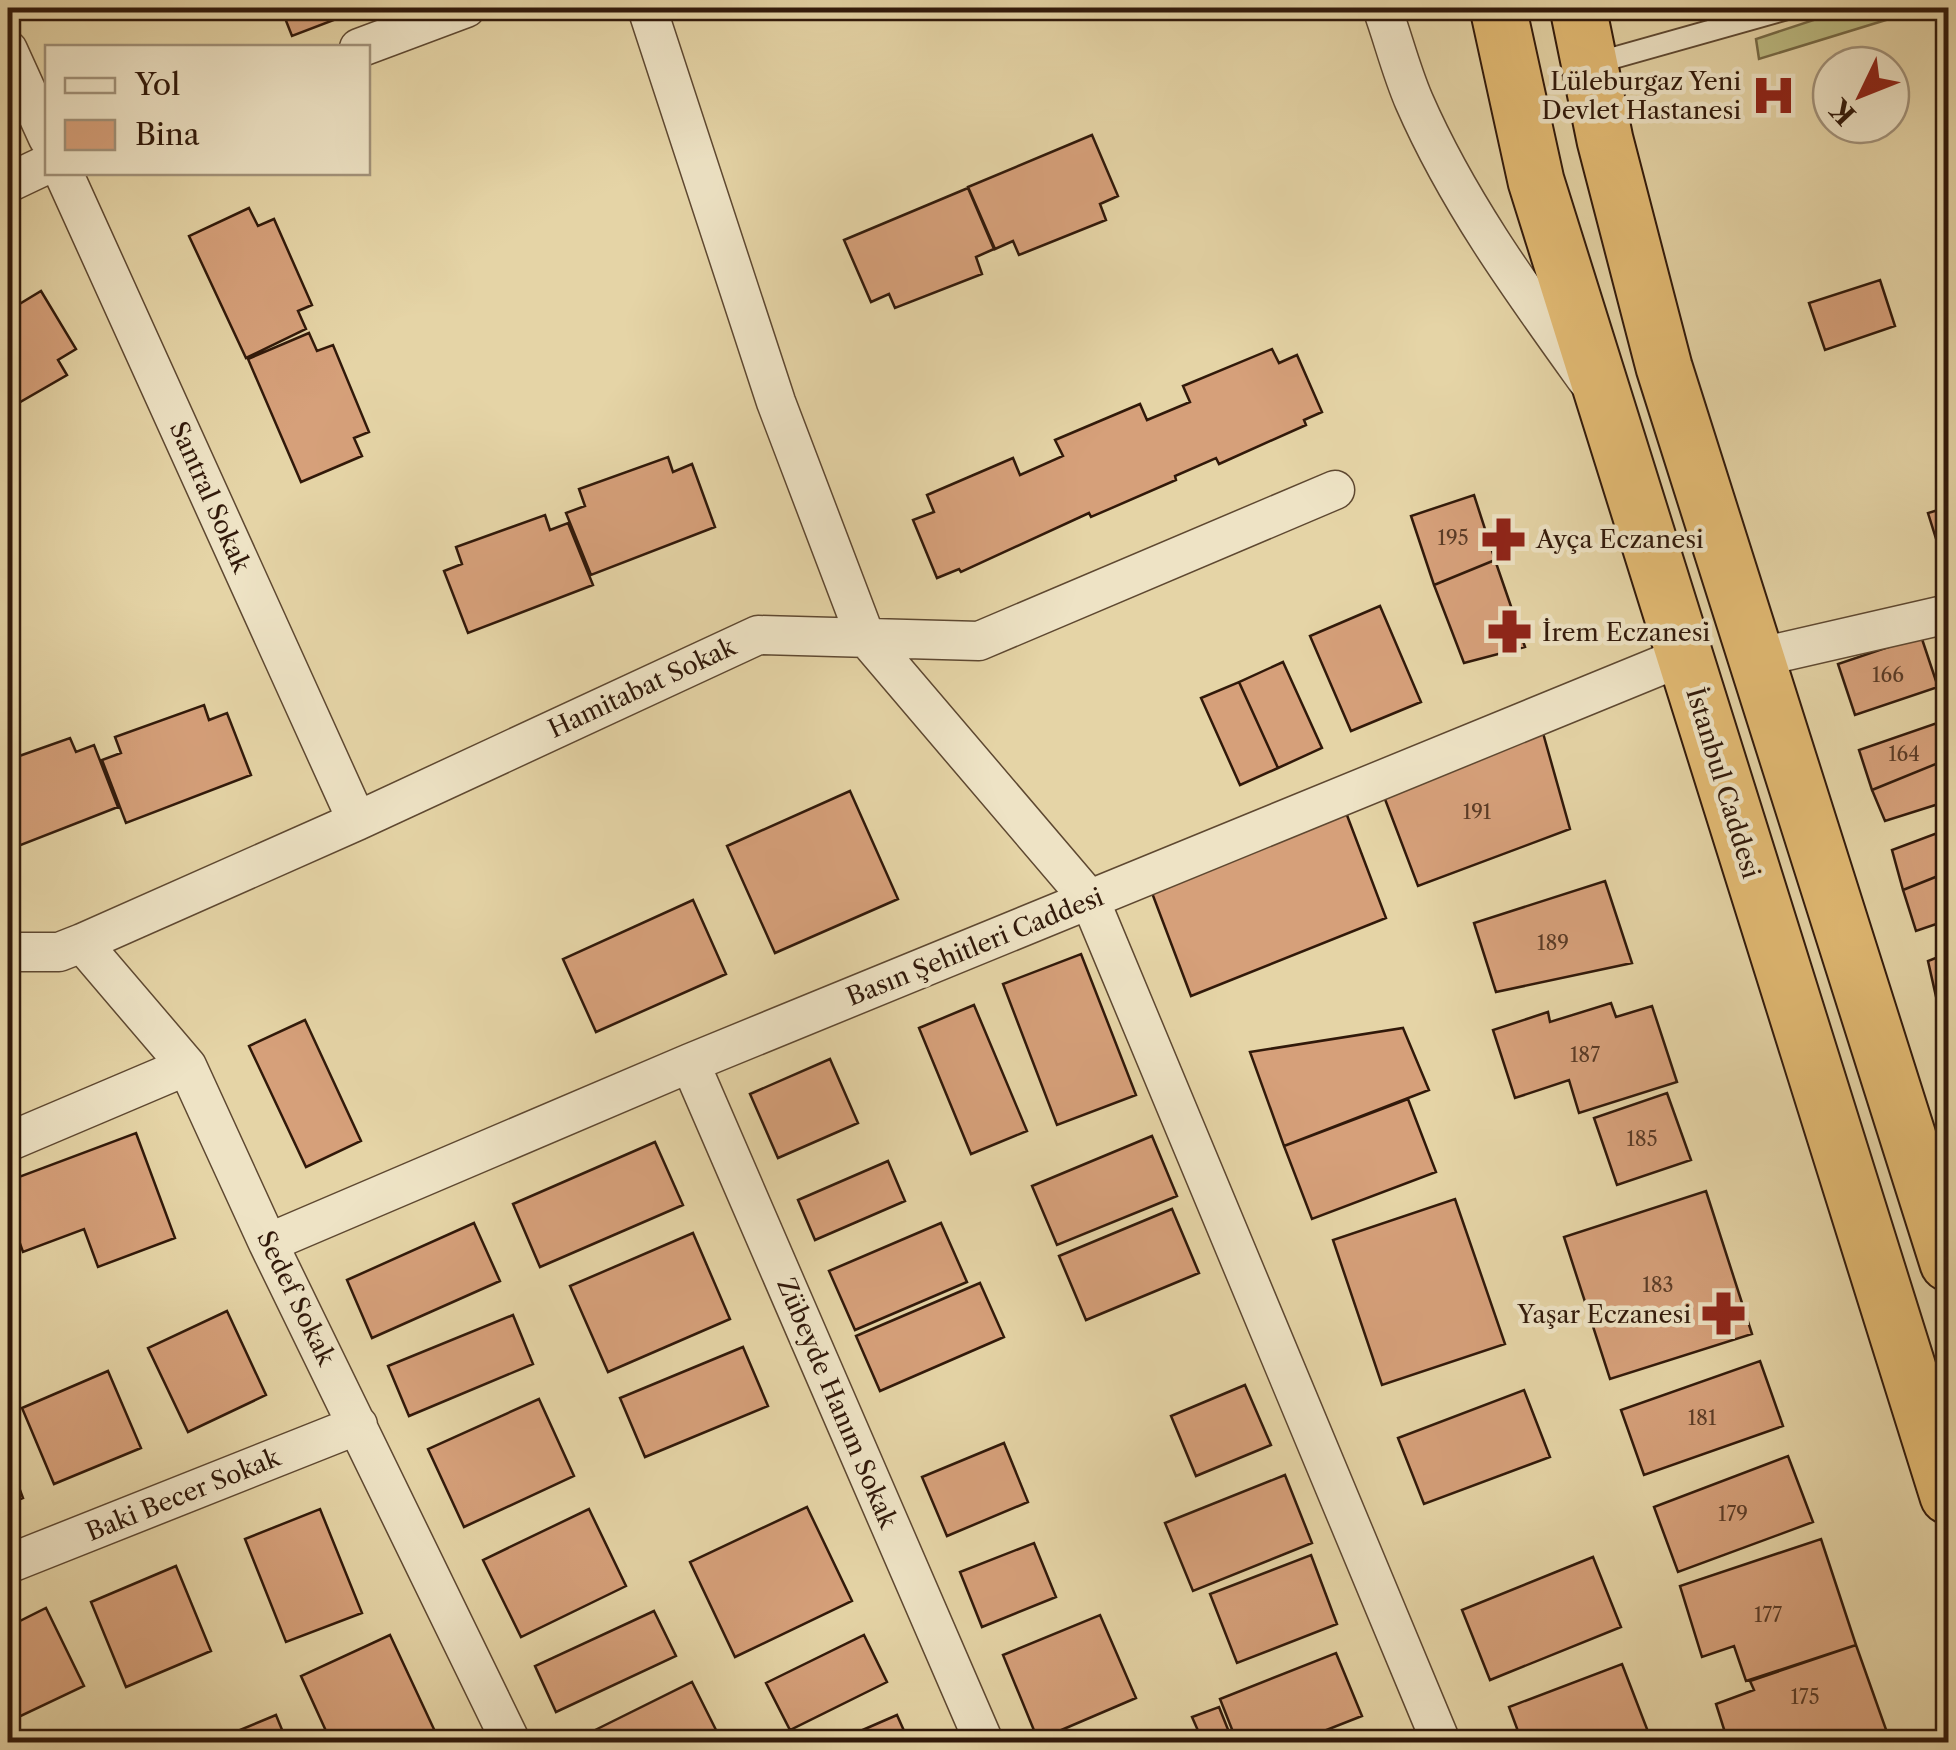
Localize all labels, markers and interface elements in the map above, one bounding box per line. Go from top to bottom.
legend [45,45,370,175]
north arrow [1811,45,1911,145]
text: Yol [134,66,180,103]
place label: Lüleburgaz Yeni Devlet Hastanesi [1542,66,1741,126]
hospital icon: Lüleburgaz Yeni Devlet Hastanesi [1750,71,1798,119]
text: K [1822,91,1863,132]
text: Bina [135,116,200,153]
street label: Santral Sokak [163,417,258,579]
pharmacy icon: Ayça Eczanesi [1479,515,1527,563]
place label: Ayça Eczanesi [1535,524,1704,555]
house number: 195 [1438,526,1469,550]
pharmacy icon: İrem Eczanesi [1485,608,1533,656]
place label: İrem Eczanesi [1542,617,1711,648]
street label: Hamitabat Sokak [543,630,742,745]
house number: 166 [1872,663,1904,687]
street label: İstanbul Caddesi [1679,684,1767,882]
house number: 164 [1888,742,1920,766]
house number: 191 [1463,800,1492,824]
street label: Basın Şehitleri Caddesi [842,881,1108,1013]
house number: 189 [1537,931,1569,955]
house number: 187 [1570,1043,1600,1067]
house number: 185 [1626,1127,1658,1151]
street label: Sedef Sokak [250,1226,343,1372]
street label: Zübeyde Hanım Sokak [770,1273,904,1534]
house number: 183 [1642,1273,1674,1297]
pharmacy icon: Yaşar Eczanesi [1700,1290,1748,1338]
place label: Yaşar Eczanesi [1516,1299,1691,1330]
house number: 181 [1688,1406,1717,1430]
street label: Baki Becer Sokak [81,1441,286,1548]
house number: 179 [1718,1502,1748,1526]
house number: 177 [1754,1603,1782,1627]
house number: 175 [1790,1685,1820,1709]

